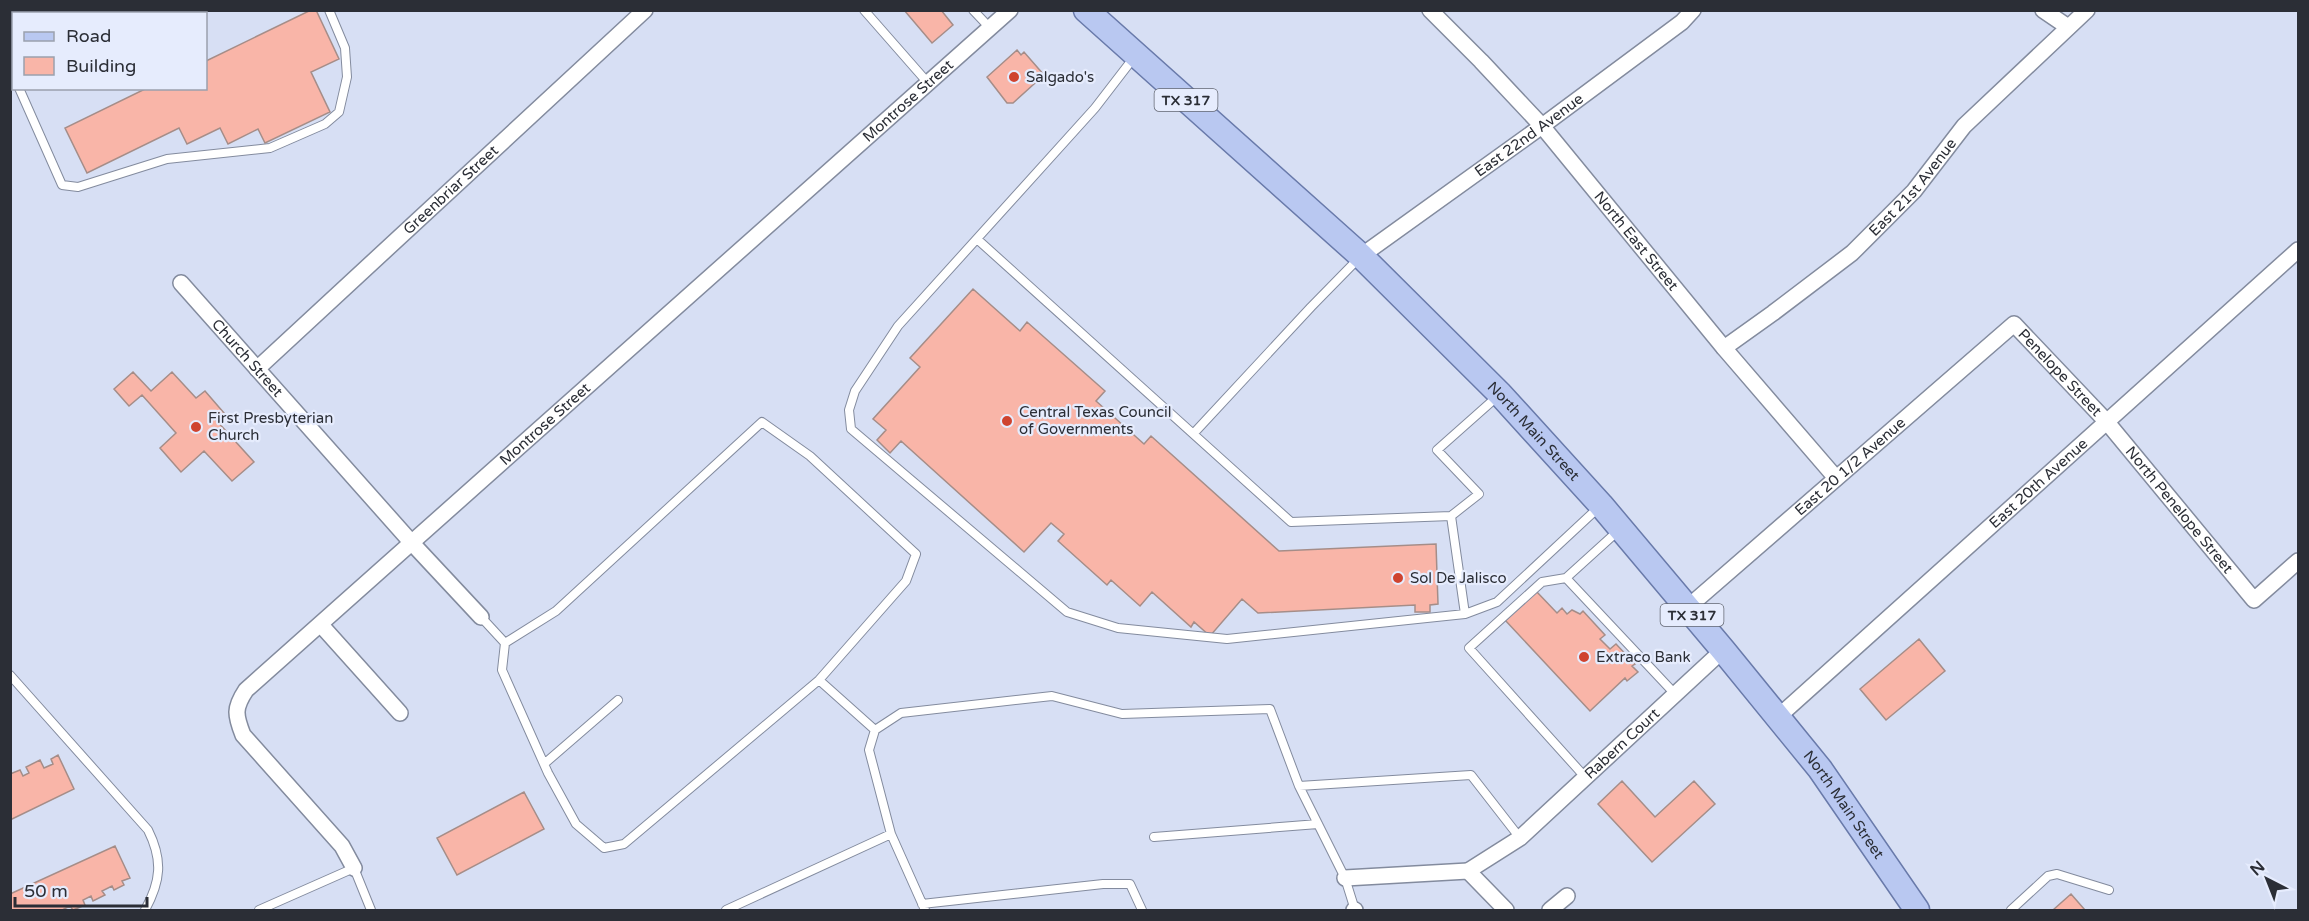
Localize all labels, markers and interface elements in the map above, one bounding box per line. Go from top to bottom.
legend [12,12,207,90]
text: Road [66,25,111,47]
text: Building [66,55,136,77]
street label: Montrose Street [859,56,957,146]
place label: Salgado's [1026,68,1094,86]
marker: Salgado's [1007,70,1021,84]
road number: TX 317 [1154,89,1218,111]
street label: East 22nd Avenue [1471,90,1587,180]
street label: East 21st Avenue [1865,135,1960,240]
street label: Greenbriar Street [400,141,502,238]
street label: North East Street [1590,188,1682,295]
street label: Church Street [208,315,287,401]
street label: Penelope Street [2014,325,2106,420]
street label: North Main Street [1484,378,1584,485]
street label: Montrose Street [496,379,594,469]
place label: Central Texas Council of Governments [1019,403,1171,438]
place label: First Presbyterian Church [208,409,333,444]
street label: East 20 1/2 Avenue [1791,413,1909,519]
marker: Central Texas Council of Governments [1000,414,1014,428]
marker: First Presbyterian Church [189,420,203,434]
street label: East 20th Avenue [1985,434,2091,532]
street label: North Penelope Street [2122,443,2237,577]
place label: Sol De Jalisco [1410,569,1507,587]
marker: Sol De Jalisco [1391,571,1405,585]
road number: TX 317 [1660,604,1724,626]
place label: Extraco Bank [1596,648,1691,666]
marker: Extraco Bank [1577,650,1591,664]
street label: Rabern Court [1581,704,1663,783]
street label: North Main Street [1800,747,1888,863]
north arrow [2237,849,2297,909]
text: N [2246,857,2269,880]
scale bar [15,870,147,908]
text: 50 m [24,880,68,902]

